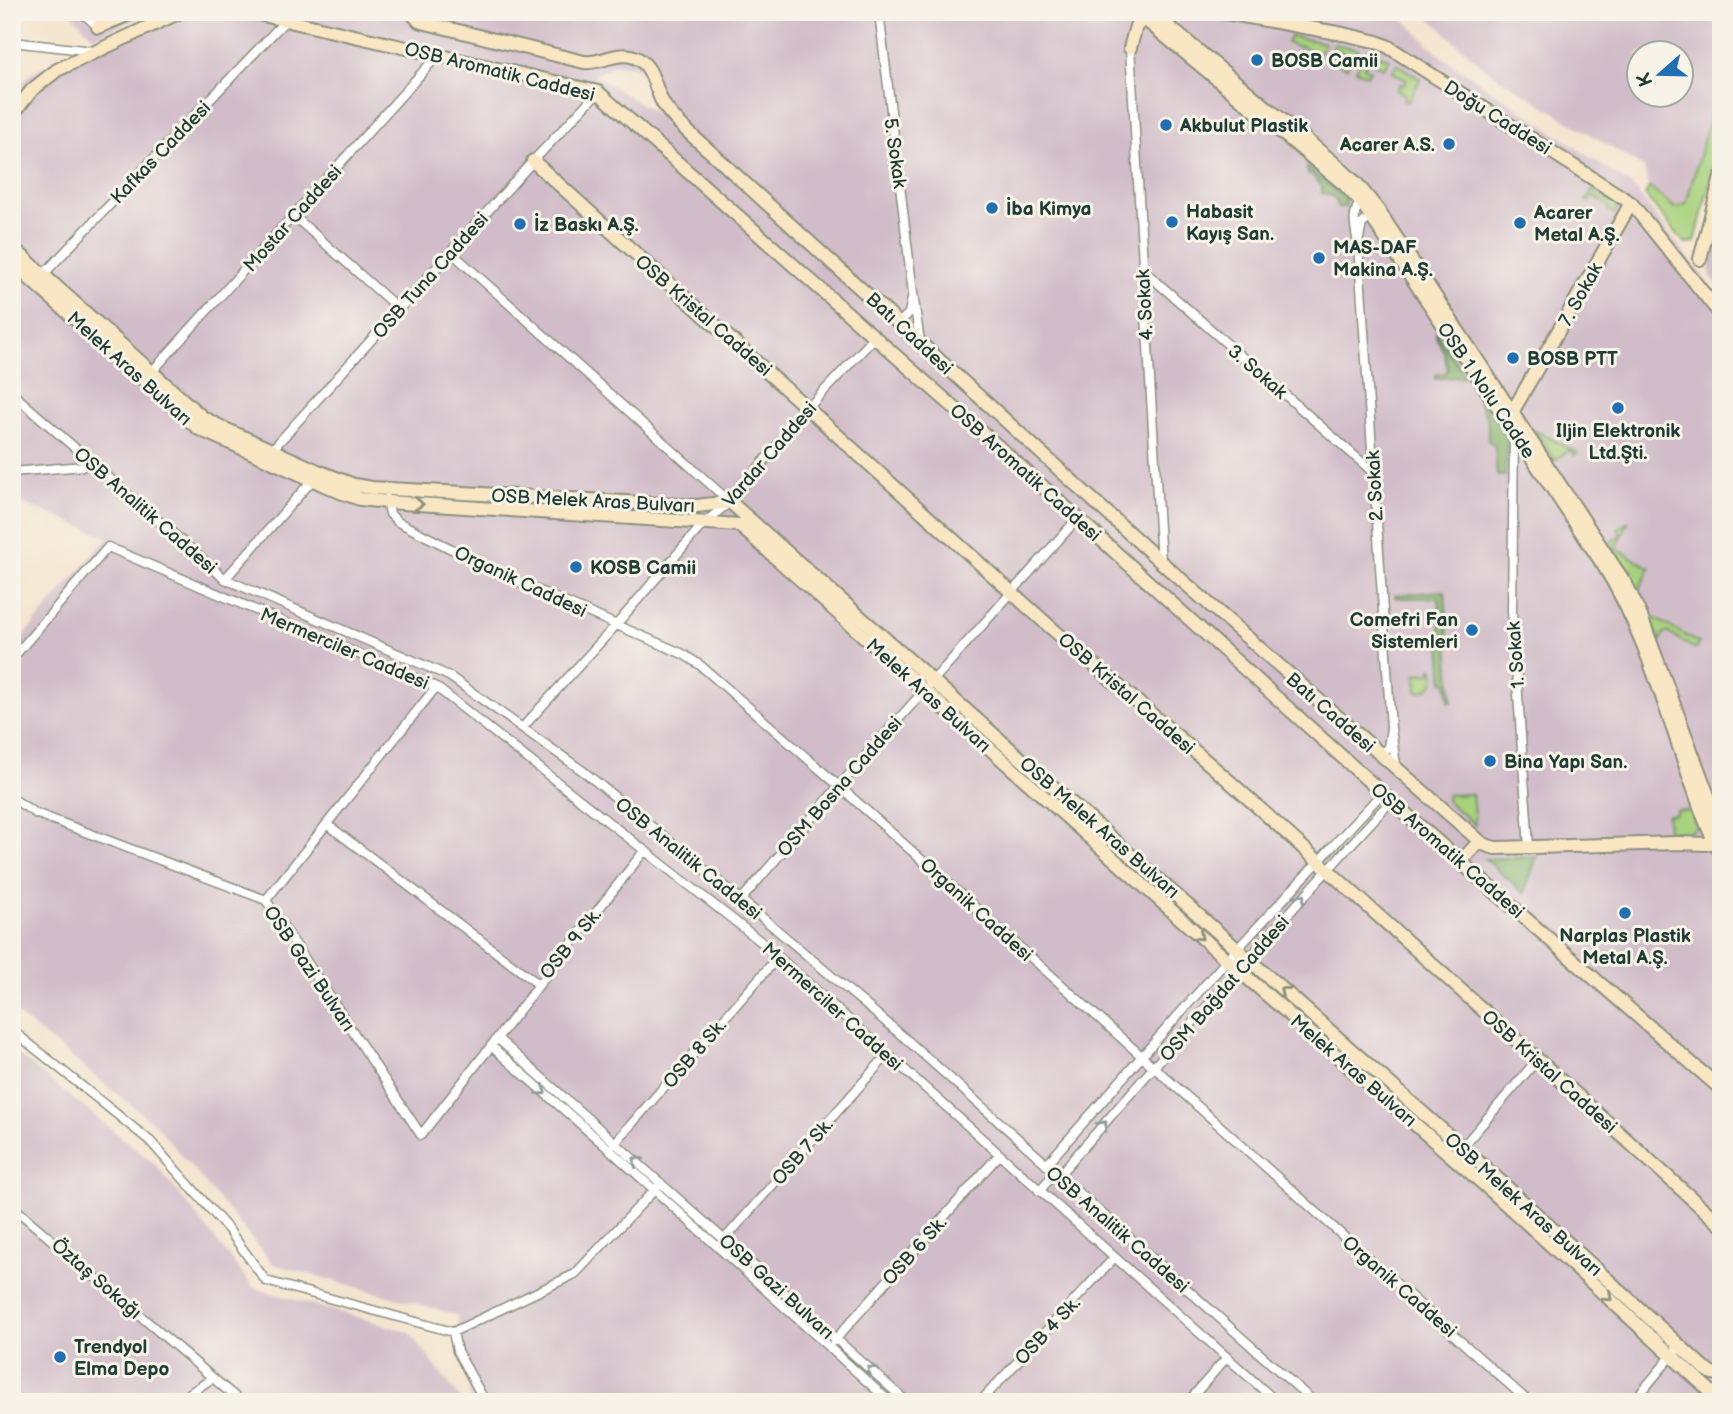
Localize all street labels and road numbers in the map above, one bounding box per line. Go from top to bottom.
street label: OSB Aromatik Caddesi [402,38,597,107]
street label: Doğu Caddesi [1439,76,1555,160]
street label: Kafkas Caddesi [106,97,216,209]
street label: 5. Sokak [878,117,911,190]
street label: Mostar Caddesi [239,161,347,277]
street label: OSB Tuna Caddesi [368,208,494,344]
street label: OSB Kristal Caddesi [630,251,776,382]
street label: 7. Sokak [1554,258,1608,331]
street label: 4. Sokak [1132,268,1159,341]
street label: Batı Caddesi [861,288,957,380]
street label: Melek Aras Bulvarı [62,307,196,431]
street label: OSB 1 Nolu Cadde [1432,319,1540,463]
street label: 3. Sokak [1222,340,1292,405]
street label: Vardar Caddesi [718,398,822,512]
street label: OSB Aromatik Caddesi [945,399,1105,547]
street label: OSB Analitik Caddesi [69,443,221,579]
street label: 2. Sokak [1362,449,1389,522]
street label: OSB Melek Aras Bulvarı [491,485,695,518]
street label: Organik Caddesi [450,542,590,623]
street label: Mermerciler Caddesi [257,603,432,695]
street label: 1. Sokak [1503,620,1530,689]
street label: OSB Kristal Caddesi [1053,629,1199,760]
street label: Melek Aras Bulvarı [861,634,995,758]
street label: Batı Caddesi [1281,668,1379,758]
street label: OSM Bosna Caddesi [773,712,907,862]
street label: OSB Melek Aras Bulvarı [1015,753,1183,904]
street label: OSB Aromatik Caddesi [1366,778,1528,924]
street label: OSB Analitik Caddesi [610,793,766,925]
street label: Organik Caddesi [915,854,1037,967]
street label: OSB Gazi Bulvarı [258,902,359,1036]
street label: OSB 9 Sk. [536,904,607,984]
street label: OSM Bağdat Caddesi [1155,911,1295,1067]
street label: Mermerciler Caddesi [757,938,907,1076]
street label: OSB Kristal Caddesi [1477,1006,1621,1139]
street label: Melek Aras Bulvarı [1285,1010,1421,1132]
street label: OSB 8 Sk. [659,1014,732,1094]
street label: OSB 7 Sk. [768,1114,839,1190]
street label: OSB Melek Aras Bulvarı [1440,1128,1606,1282]
street label: OSB Analitik Caddesi [1041,1162,1193,1298]
street label: OSB 6 Sk. [878,1212,952,1290]
street label: OSB Gazi Bulvarı [714,1230,838,1345]
street label: Organik Caddesi [1337,1231,1461,1343]
street label: Öztaş Sokağı [46,1234,146,1324]
street label: OSB 4 Sk. [1011,1292,1086,1370]

